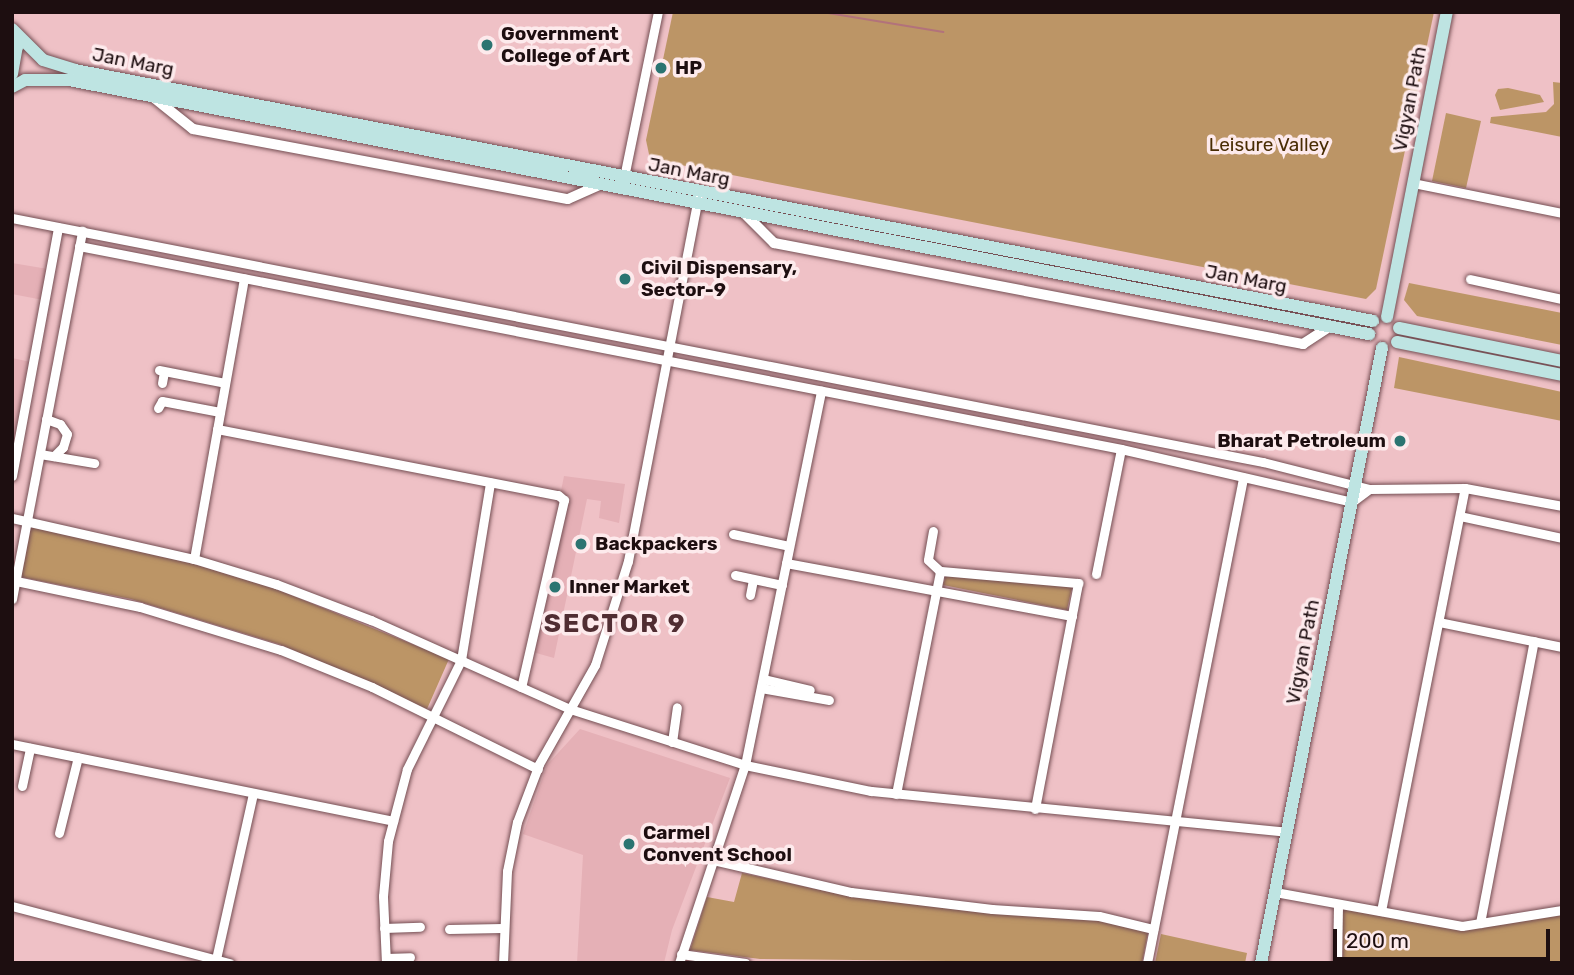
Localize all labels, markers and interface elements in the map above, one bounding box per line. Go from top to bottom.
place label: Government College of Art [501,23,631,67]
marker: Government College of Art [479,37,495,53]
street label: Jan Marg [90,43,176,81]
street label: Vigyan Path [1389,45,1431,153]
place label: HP [675,57,702,79]
marker: HP [653,60,669,76]
park label: Leisure Valley [1208,134,1330,156]
street label: Jan Marg [646,153,732,191]
place label: Civil Dispensary, Sector-9 [641,257,797,301]
street label: Jan Marg [1203,260,1289,298]
marker: Civil Dispensary, Sector-9 [615,269,635,289]
place label: Bharat Petroleum [1217,430,1386,452]
marker: Bharat Petroleum [1392,433,1408,449]
place label: Backpackers [595,533,717,555]
marker: Backpackers [573,536,589,552]
place label: Inner Market [569,576,690,598]
marker: Inner Market [547,579,563,595]
street label: Vigyan Path [1282,598,1324,706]
district label: SECTOR 9 [545,608,685,640]
place label: Carmel Convent School [643,822,792,866]
marker: Carmel Convent School [621,836,637,852]
scale bar [1336,916,1553,960]
text: 200 m [1346,928,1409,953]

